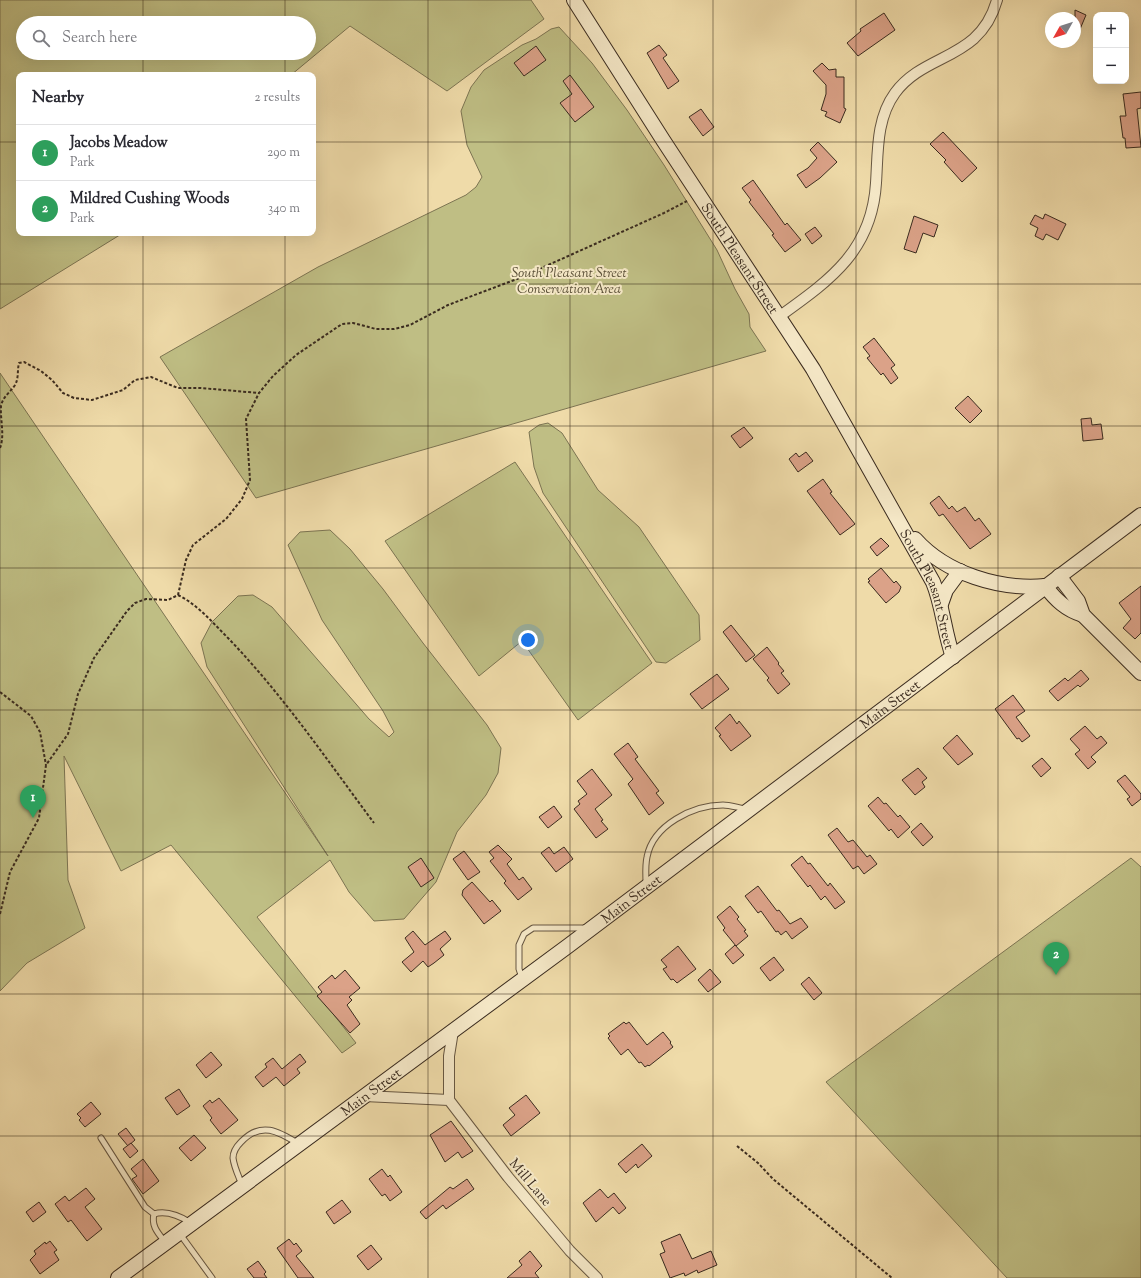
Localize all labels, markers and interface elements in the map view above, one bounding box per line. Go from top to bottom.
north arrow [1045,12,1081,48]
map controls [1093,12,1129,84]
button: + [1093,12,1129,48]
search box [16,16,316,60]
icon: search [30,27,52,49]
text: Search here [62,28,137,49]
button: − [1093,48,1129,84]
text: Nearby [32,86,84,110]
text: 2 results [255,89,300,107]
text: Jacobs Meadow [70,133,168,154]
text: 1 [43,144,47,162]
text: 290 m [267,144,300,162]
text: Park [70,154,95,172]
text: Mildred Cushing Woods [70,189,229,210]
text: 2 [42,200,48,218]
text: 340 m [268,200,300,218]
street label: South Pleasant Street [695,200,782,319]
text: Park [70,210,95,228]
park label: South Pleasant Street Conservation Area [511,264,627,300]
street label: South Pleasant Street [893,526,958,652]
your location [518,630,538,650]
street label: Main Street [857,676,926,735]
pin: 1 [20,785,46,818]
street label: Main Street [598,871,667,930]
pin: 2 [1043,942,1069,975]
street label: Main Street [337,1064,406,1122]
street label: Mill Lane [503,1155,556,1212]

